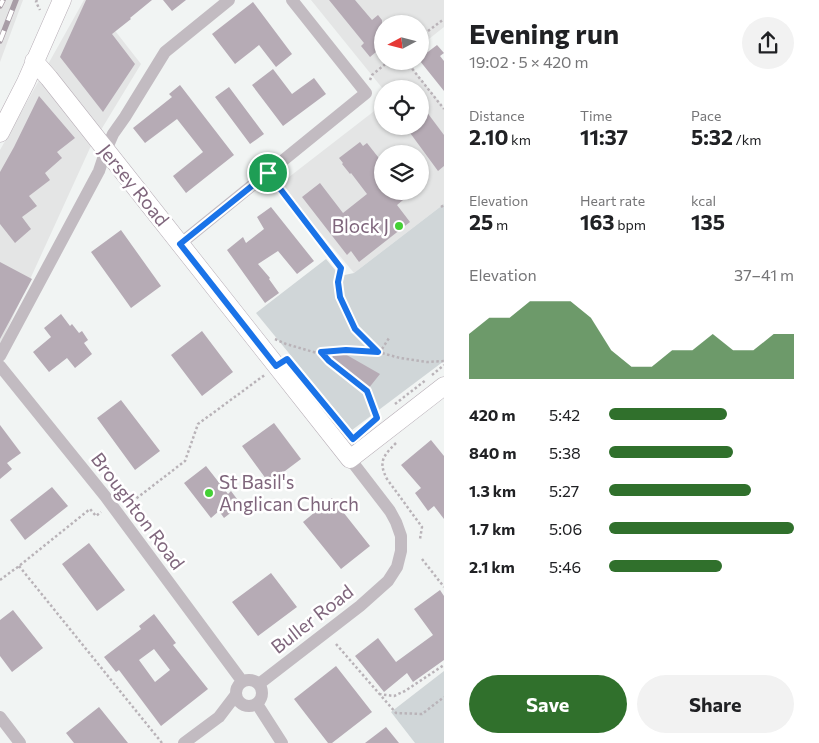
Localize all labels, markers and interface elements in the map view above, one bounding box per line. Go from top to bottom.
north arrow [374,15,429,70]
map controls [374,15,429,200]
text: Evening run [469,16,619,50]
button: share [742,17,794,69]
text: 19:02 · 5 × 420 m [469,52,589,71]
button: locate [374,80,429,135]
text: Distance [469,107,525,124]
text: Time [580,107,612,124]
text: Pace [691,107,721,124]
text: 2.10 [469,124,508,149]
text: 11:37 [580,124,628,149]
text: 5:32 [691,124,733,149]
text: km [508,131,531,148]
text: /km [733,131,762,148]
street label: Jersey Road [94,139,175,230]
button: layers [374,145,429,200]
pin [247,152,289,194]
icon: arrive [254,159,282,187]
text: Elevation [469,192,528,209]
text: Heart rate [580,192,645,209]
text: kcal [691,192,716,209]
text: 25 [469,209,493,234]
text: 163 [580,209,615,234]
text: 135 [691,209,725,234]
place label: Block J [332,214,389,237]
text: m [493,216,508,233]
text: bpm [615,216,646,233]
marker: Block J [393,220,405,232]
text: Elevation [469,265,537,284]
text: 37–41 m [734,265,794,284]
text: 420 m [469,405,515,424]
text: 5:42 [549,405,580,424]
text: 840 m [469,443,516,462]
text: 5:38 [549,443,581,462]
street label: Broughton Road [87,448,190,574]
place label: St Basil's Anglican Church [219,470,359,515]
text: 1.3 km [469,481,516,500]
text: 5:27 [549,481,579,500]
marker: St Basil's Anglican Church [203,487,215,499]
text: 1.7 km [469,519,515,538]
text: 5:06 [549,519,582,538]
text: 2.1 km [469,557,515,576]
text: 5:46 [549,557,581,576]
street label: Buller Road [266,579,357,658]
button: Save [469,675,627,733]
button: Share [637,675,794,733]

